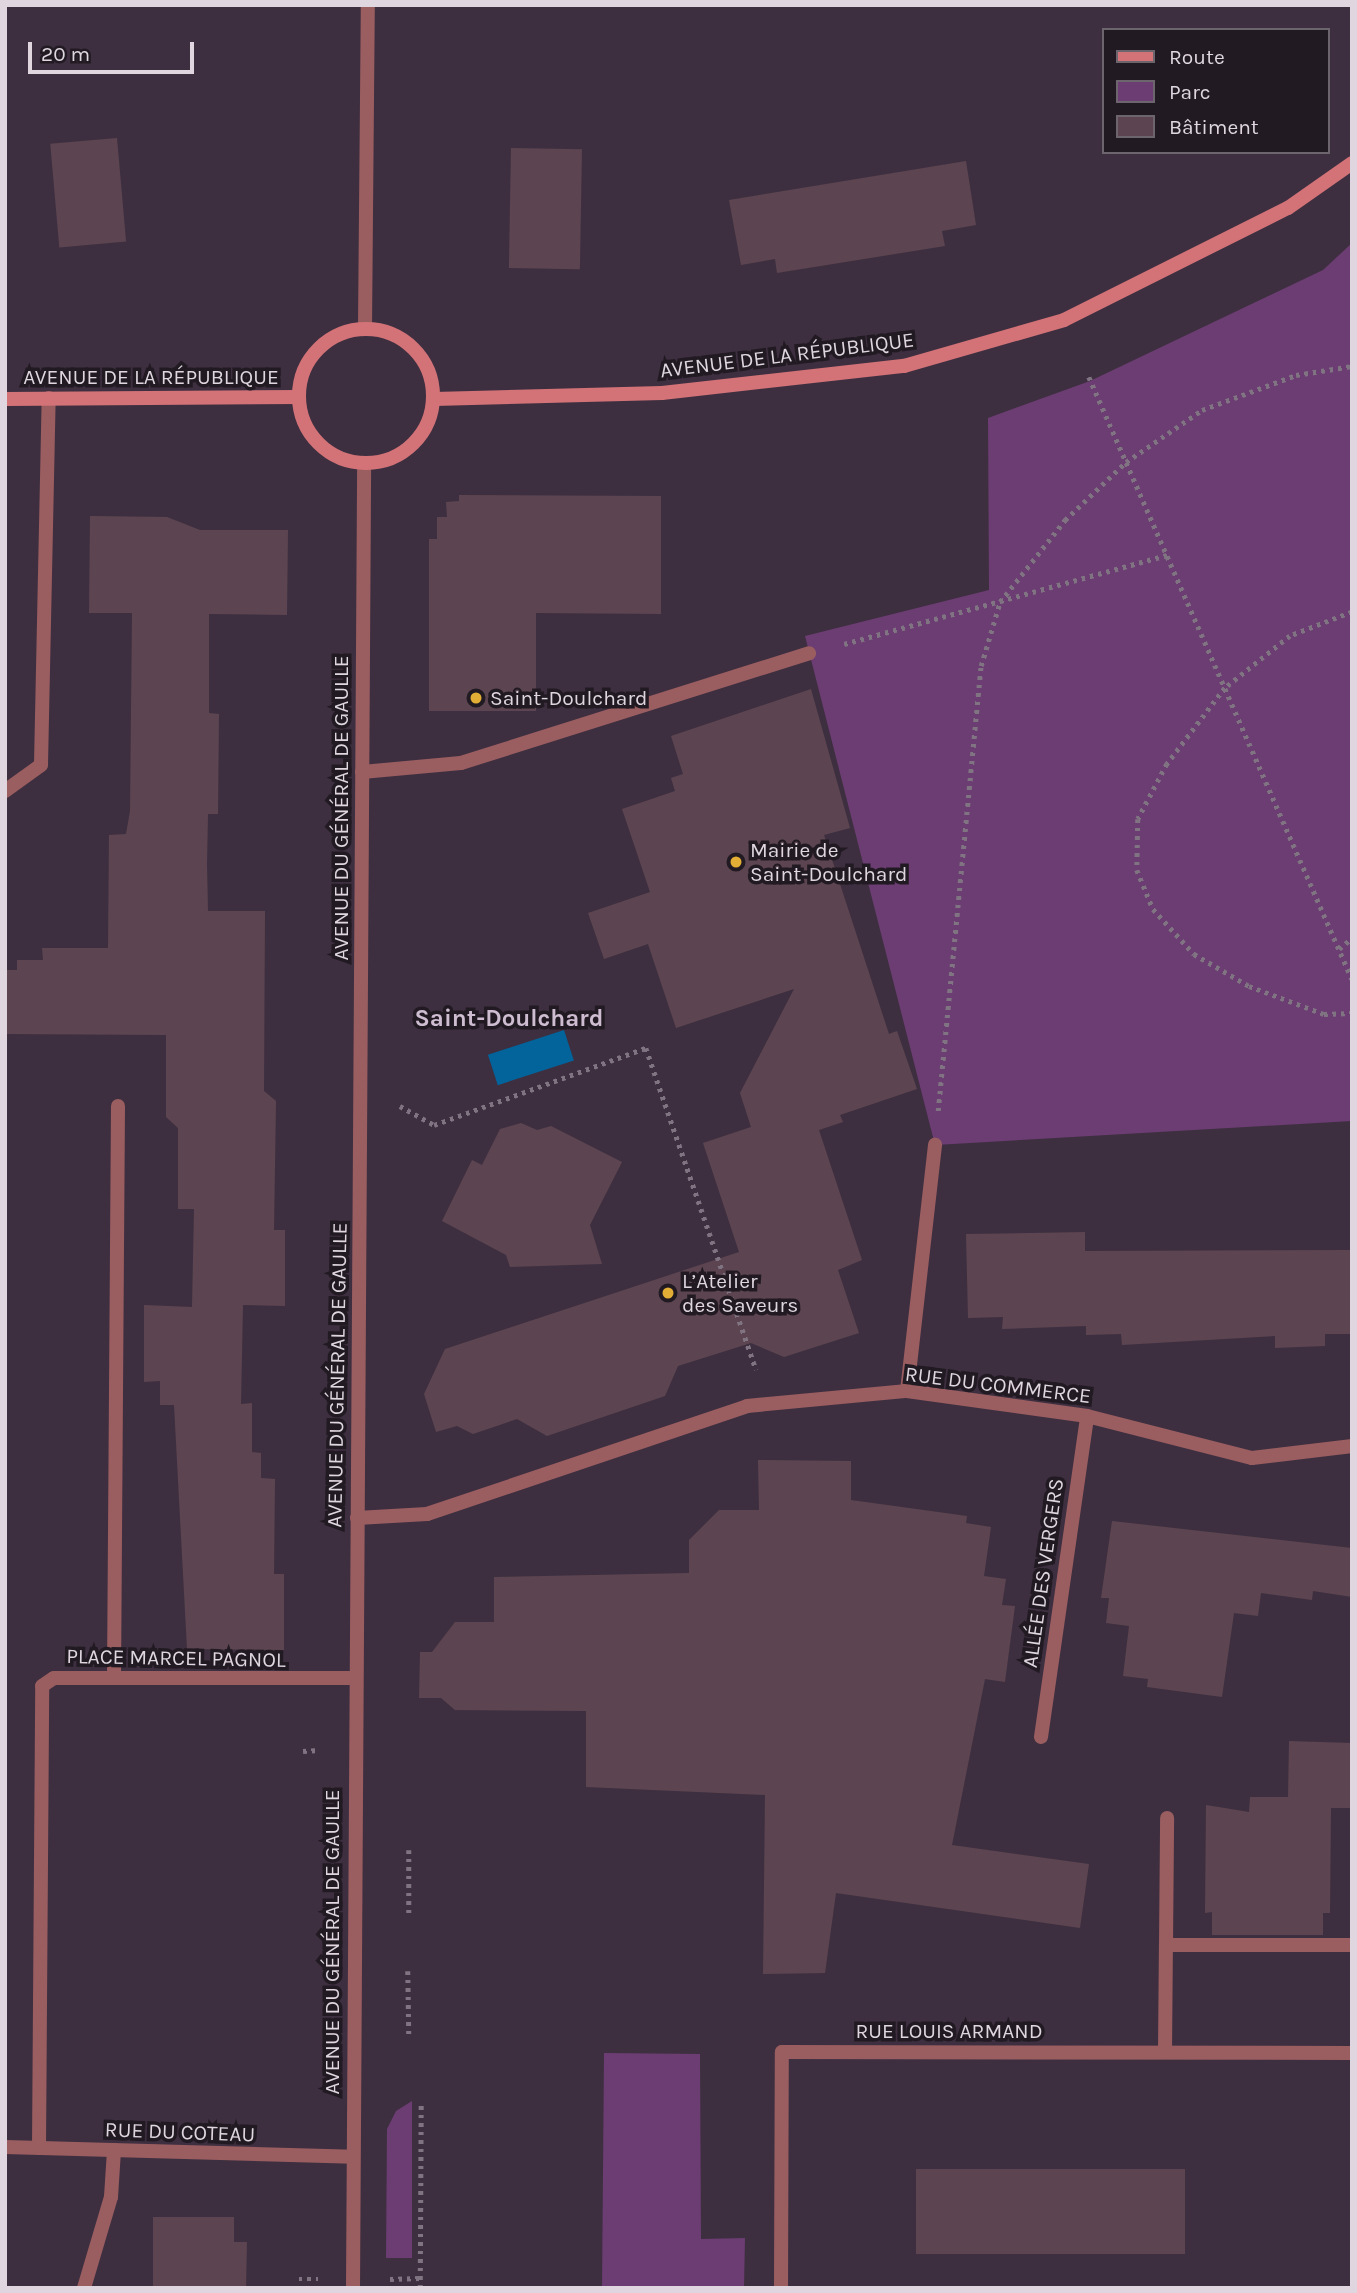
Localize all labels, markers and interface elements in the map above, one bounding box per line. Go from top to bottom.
scale bar [32,28,198,72]
legend [1102,28,1329,154]
text: 20 m [41,42,90,66]
text: Route [1169,45,1225,69]
text: Parc [1169,80,1211,104]
text: Bâtiment [1169,115,1259,139]
street label: AVENUE DE LA RÉPUBLIQUE [659,327,915,383]
street label: AVENUE DE LA RÉPUBLIQUE [23,364,279,390]
street label: AVENUE DU GÉNÉRAL DE GAULLE [328,655,354,961]
place label: Saint-Doulchard [490,685,647,711]
marker: Saint-Doulchard [468,690,484,706]
place label: Mairie de Saint-Doulchard [750,837,907,887]
marker: Mairie de Saint-Doulchard [728,854,744,870]
district label: Saint-Doulchard [415,1005,603,1033]
street label: AVENUE DU GÉNÉRAL DE GAULLE [322,1222,352,1528]
place label: L’Atelier des Saveurs [682,1268,798,1318]
marker: L’Atelier des Saveurs [660,1285,676,1301]
street label: RUE DU COMMERCE [904,1361,1092,1409]
street label: ALLÉE DES VERGERS [1017,1477,1069,1669]
street label: PLACE MARCEL PAGNOL [66,1643,286,1673]
street label: AVENUE DU GÉNÉRAL DE GAULLE [319,1789,345,2095]
street label: RUE LOUIS ARMAND [855,2018,1043,2044]
street label: RUE DU COTEAU [104,2117,256,2147]

